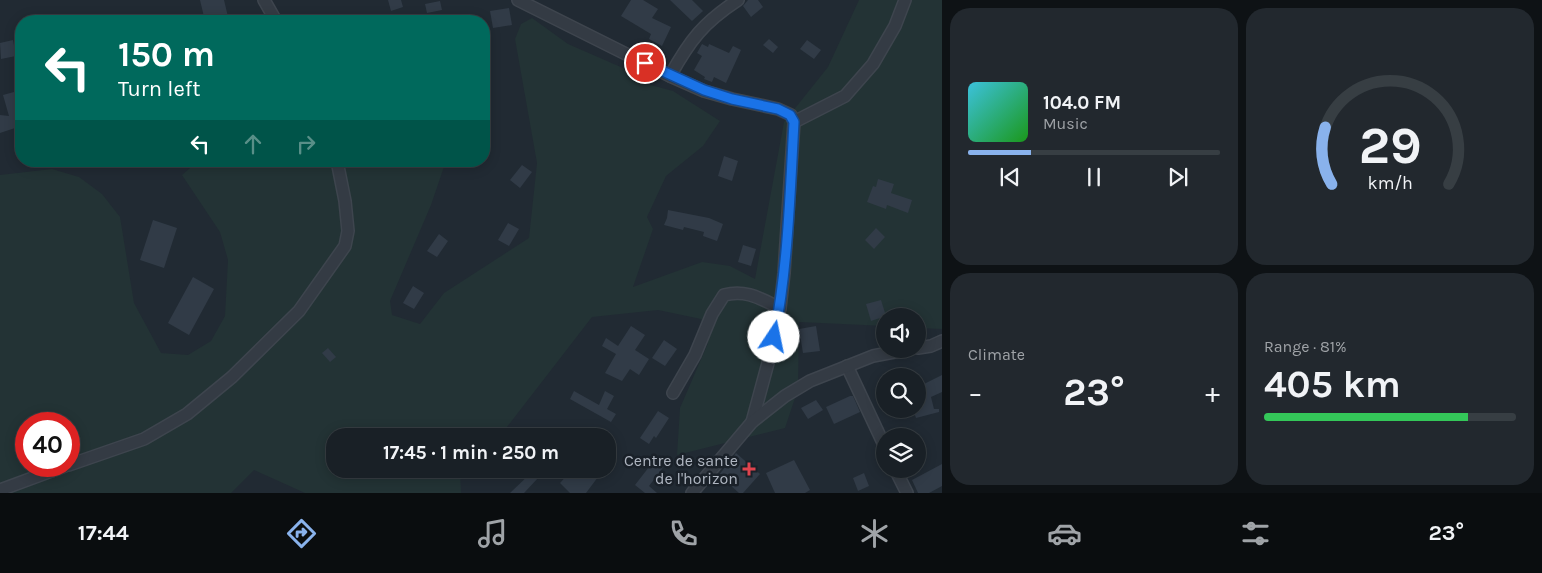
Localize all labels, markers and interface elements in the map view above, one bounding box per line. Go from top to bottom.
text: 150 m [118,34,215,75]
icon: left [35,35,100,100]
pin [624,42,666,84]
icon: arrive [631,49,659,77]
text: Turn left [118,76,201,102]
text: 104.0 FM [1043,92,1121,114]
text: Music [1043,114,1088,133]
text: 29 [1358,115,1422,176]
icon: left [186,130,214,158]
icon: ahead [239,130,267,158]
icon: right [292,130,320,158]
icon: previous [996,163,1024,191]
icon: pause [1080,163,1108,191]
icon: next [1164,163,1192,191]
text: km/h [1367,173,1413,194]
map controls [876,308,926,478]
button: sound [876,308,926,358]
position arrow [747,310,799,362]
text: Range · 81% [1264,337,1347,356]
text: Climate [968,345,1025,364]
text: 405 km [1264,362,1401,407]
button: search [876,368,926,418]
text: 23° [1063,370,1125,415]
text: − [968,376,983,409]
text: + [1205,376,1220,409]
speed limit sign: 40 [15,412,80,477]
button: layers [876,428,926,478]
text: 17:45 · 1 min · 250 m [383,442,559,464]
place label: Centre de sante de l'horizon [624,451,738,488]
marker: Centre de sante de l'horizon [742,462,756,476]
icon: directions [284,516,319,551]
icon: music [475,516,510,551]
icon: phone [666,516,701,551]
icon: climate [857,516,892,551]
icon: car [1047,516,1082,551]
icon: filters [1238,516,1273,551]
text: 17:44 [78,520,129,546]
text: 23° [1429,520,1464,546]

